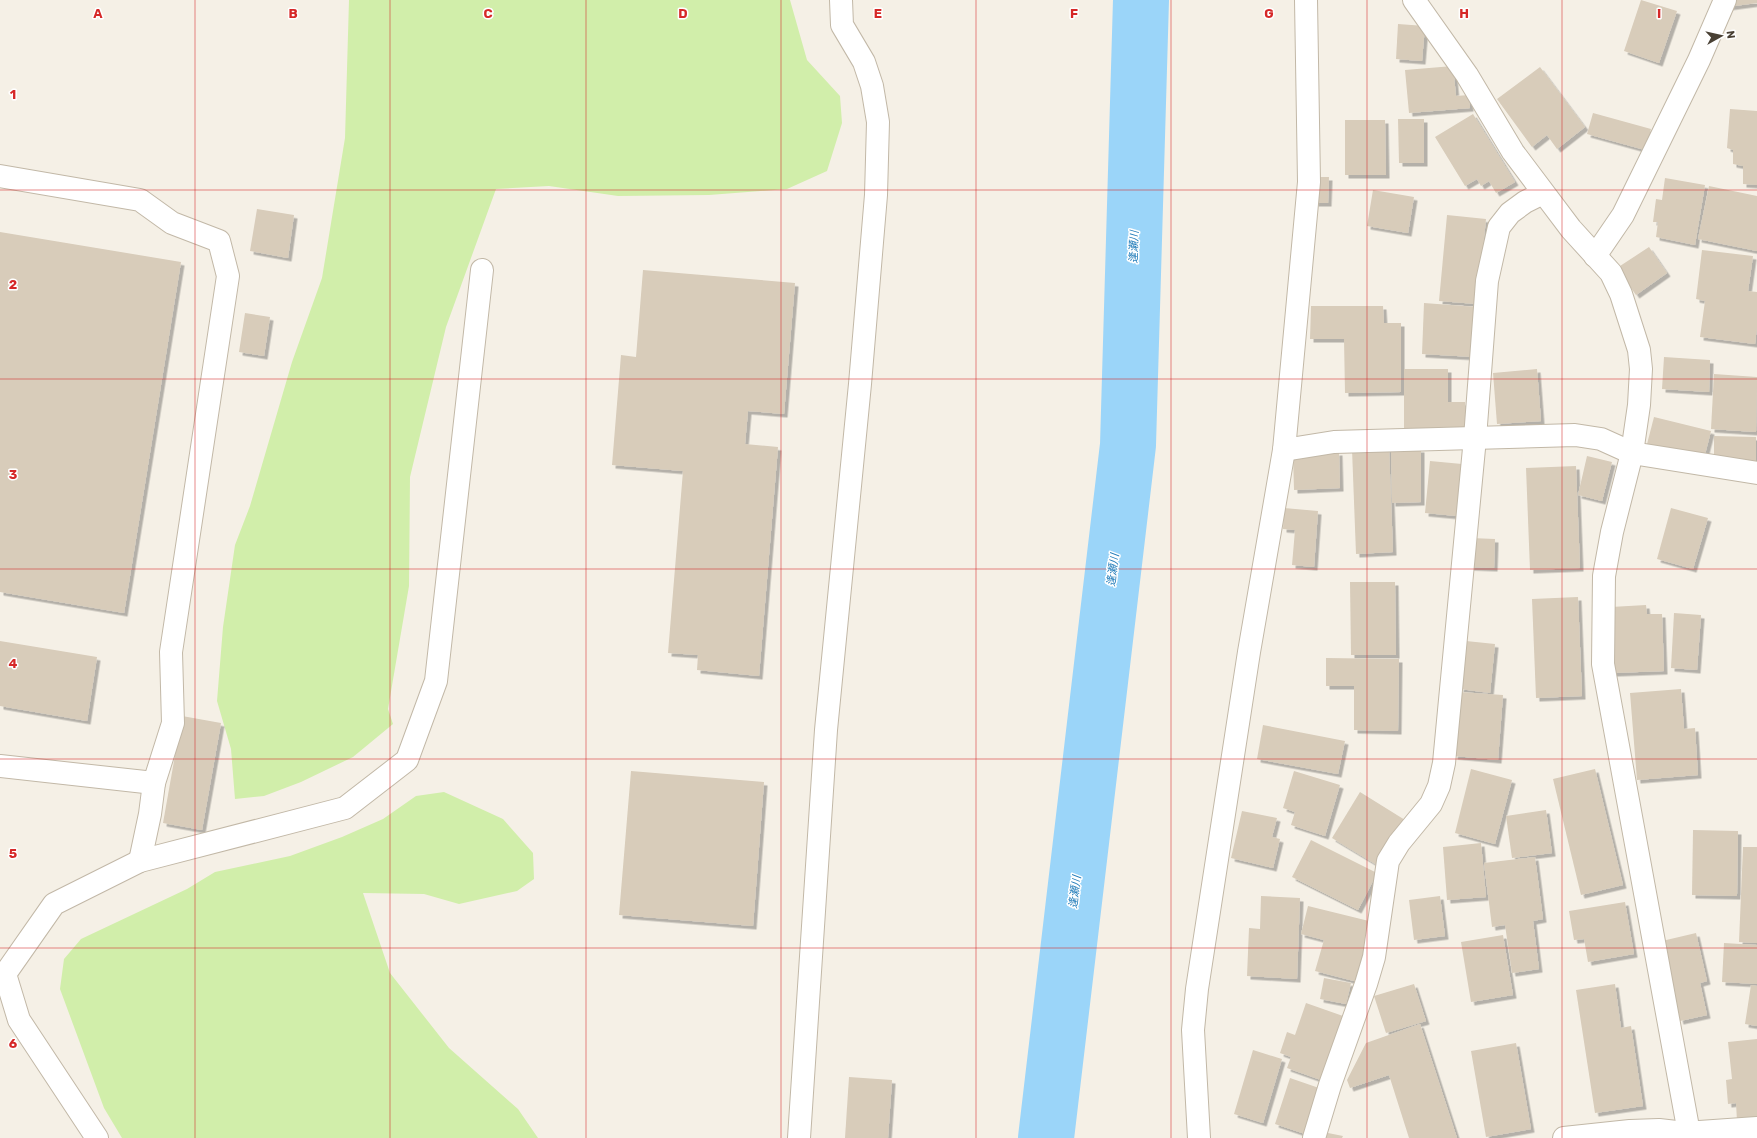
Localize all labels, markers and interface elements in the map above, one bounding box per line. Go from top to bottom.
text: A [93,6,103,21]
text: B [288,6,298,21]
text: C [483,6,493,21]
text: D [678,6,688,21]
text: E [874,6,882,21]
text: F [1070,6,1078,21]
text: G [1264,6,1274,21]
text: H [1459,6,1469,21]
text: I [1657,6,1661,21]
north arrow [1701,16,1741,56]
text: N [1723,30,1737,40]
text: 1 [10,87,16,102]
water label: 逢瀬川 [1127,229,1141,264]
text: 2 [9,277,17,292]
text: 3 [9,467,18,482]
water label: 逢瀬川 [1105,552,1122,587]
text: 4 [9,656,18,671]
text: 5 [9,846,17,861]
water label: 逢瀬川 [1067,874,1084,909]
text: 6 [9,1036,18,1051]

